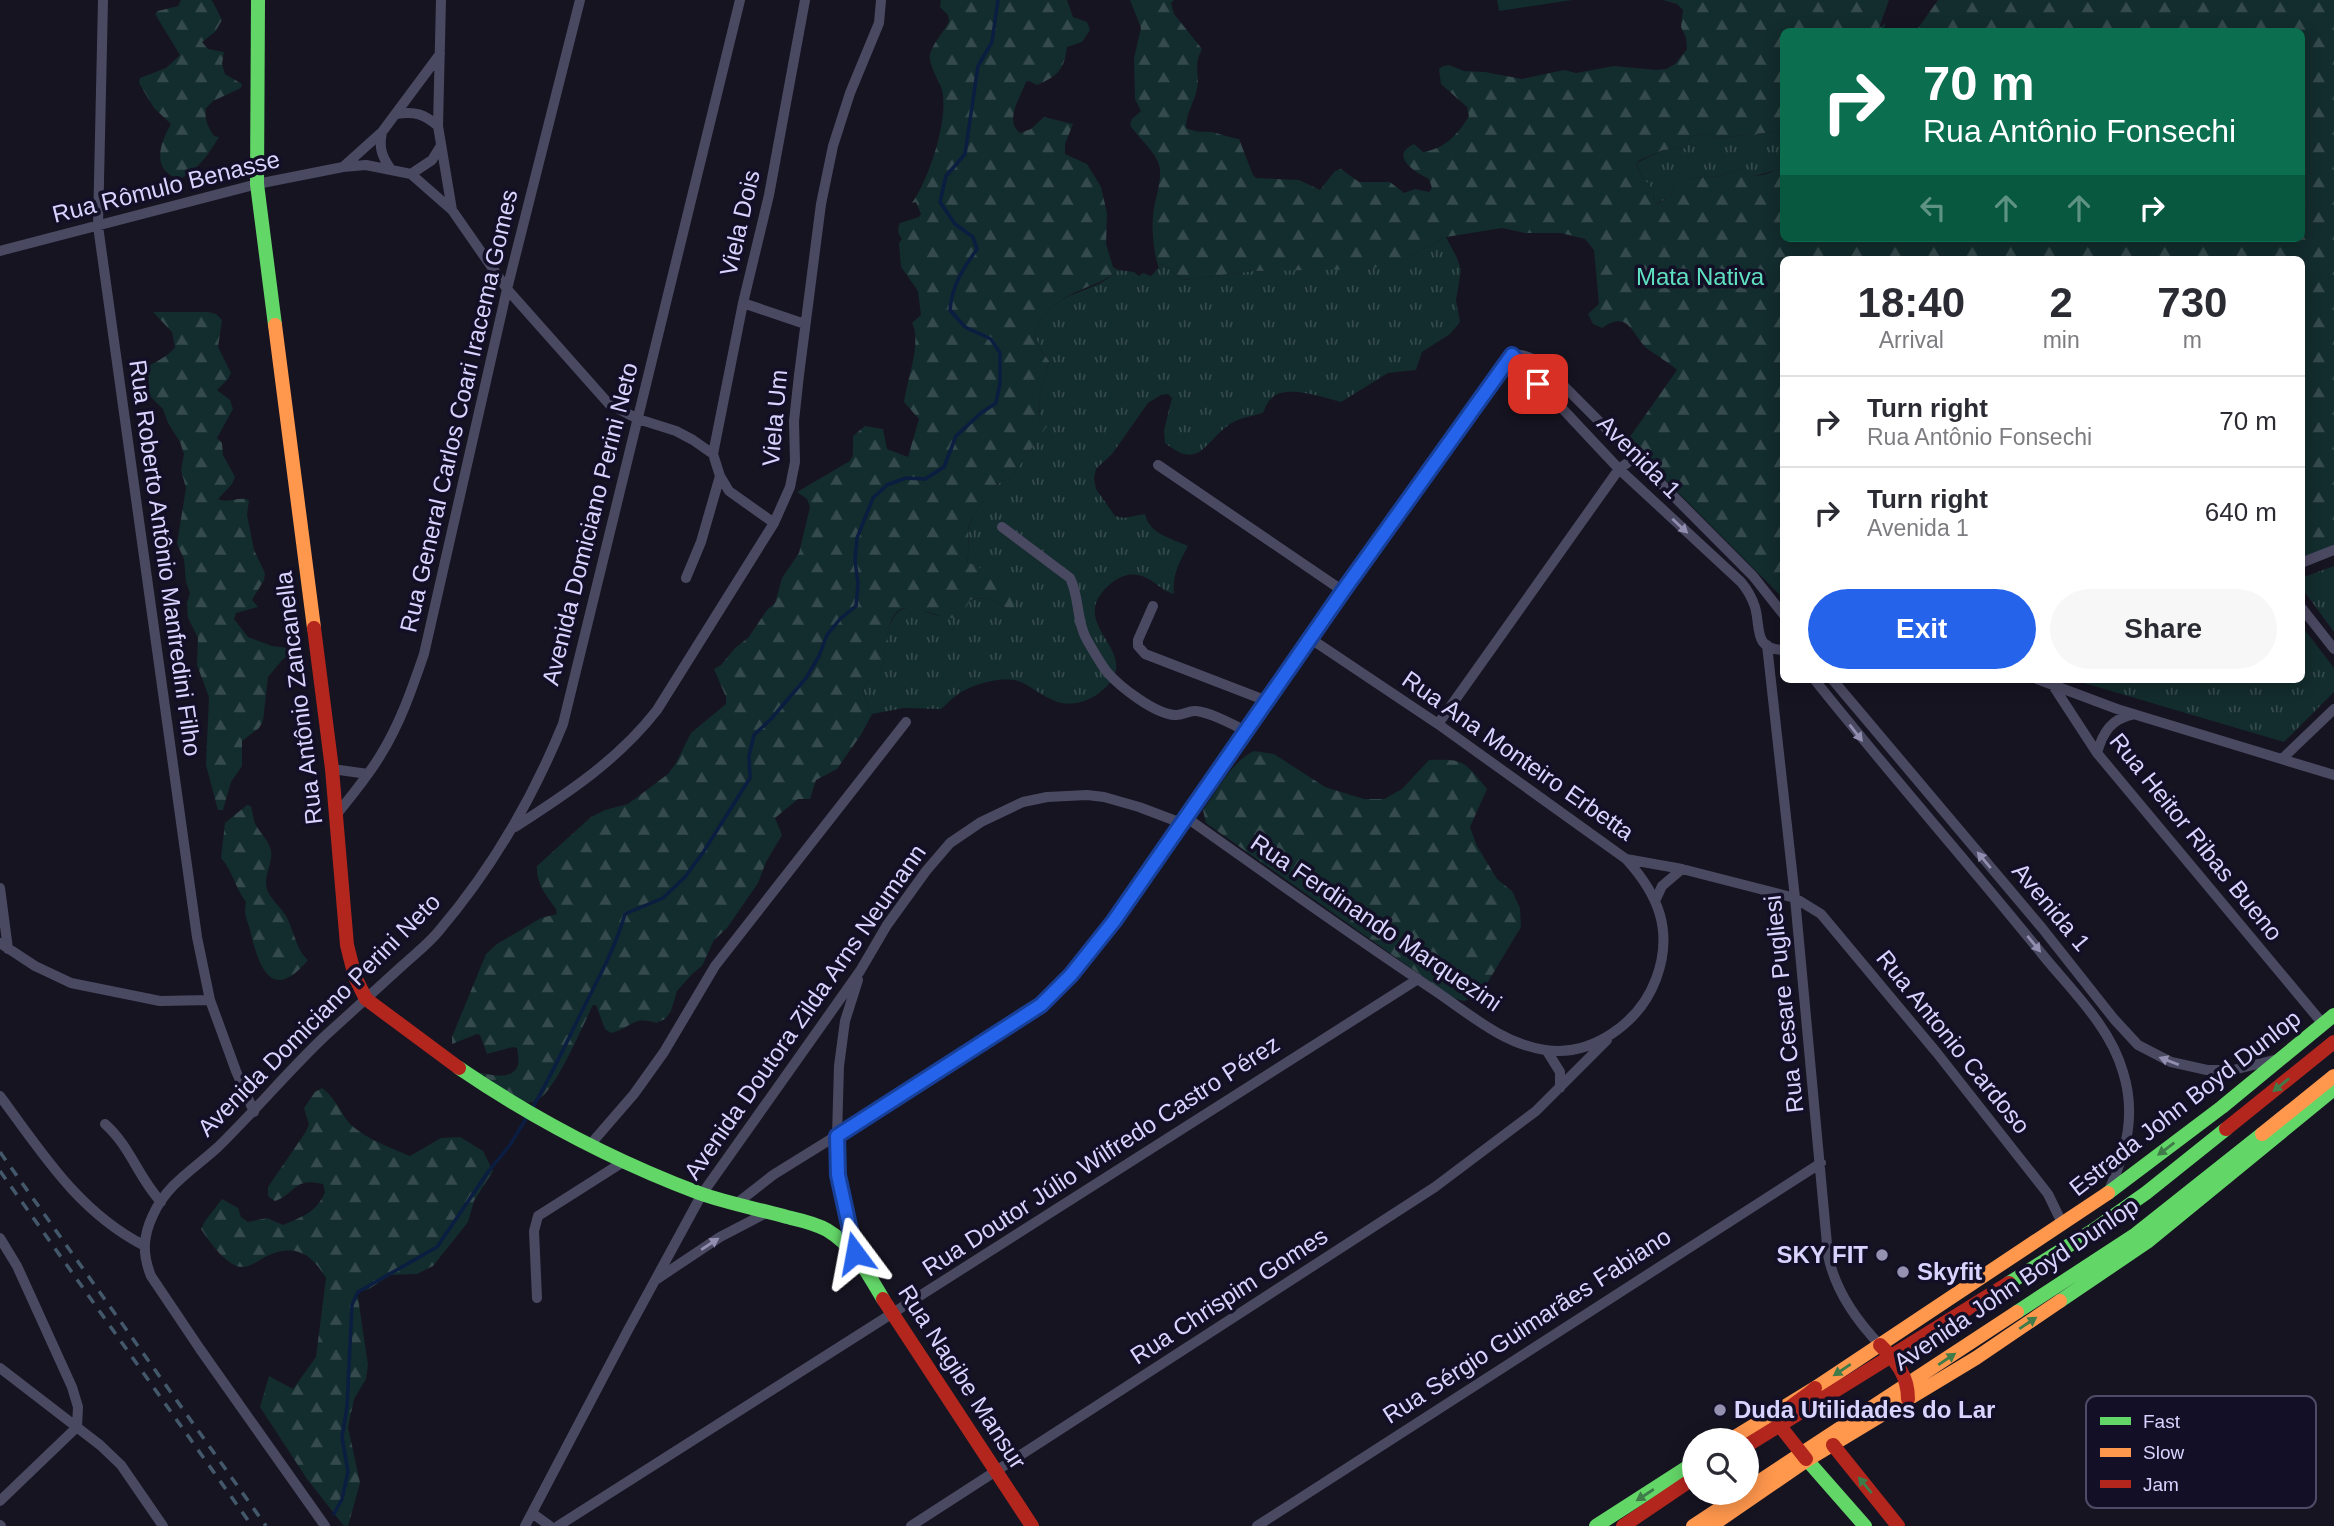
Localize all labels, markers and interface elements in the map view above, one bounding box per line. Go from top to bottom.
icon: right [1808,56,1899,147]
text: 70 m [1923,56,2035,110]
text: Rua Antônio Fonsechi [1923,113,2236,149]
street label: Rua Rômulo Benasse [49,145,282,228]
street label: Viela Dois [714,167,765,278]
street label: Rua General Carlos Coari Iracema Gomes [394,187,523,635]
icon: left [1914,189,1952,227]
icon: ahead [1987,189,2025,227]
icon: ahead [2060,189,2098,227]
icon: right [2133,189,2171,227]
park label: Mata Nativa [1636,263,1765,290]
text: 18:40 [1858,279,1965,326]
text: 2 [2049,279,2073,326]
text: 730 [2157,279,2227,326]
text: Arrival [1879,327,1944,353]
text: min [2043,327,2080,353]
text: m [2183,327,2202,353]
pin [1508,354,1568,414]
street label: Rua Roberto Antônio Manfredini Filho [124,358,207,758]
street label: Avenida Domiciano Perini Neto [536,360,643,688]
icon: arrive [1519,365,1557,403]
street label: Viela Um [757,368,792,467]
text: Turn right [1867,393,1988,423]
icon: right [1808,403,1846,441]
text: 70 m [2219,406,2277,436]
street label: Avenida 1 [1592,410,1686,504]
text: Rua Antônio Fonsechi [1867,424,2092,450]
text: Turn right [1867,484,1988,514]
icon: right [1808,494,1846,532]
text: 640 m [2205,497,2277,527]
text: Avenida 1 [1867,515,1969,541]
one-way arrow [1671,518,1689,534]
street label: Rua Antônio Zancanella [269,569,327,826]
button: Exit [1808,589,2036,669]
button: Share [2050,589,2277,669]
street label: Rua Ana Monteiro Erbetta [1397,665,1640,846]
one-way arrow [1849,723,1864,741]
street label: Rua Heitor Ribas Bueno [2104,728,2288,946]
street label: Rua Ferdinando Marquezini [1246,829,1507,1017]
street label: Avenida Doutora Zilda Arns Neumann [678,839,931,1184]
one-way arrow [1977,851,1992,868]
street label: Avenida 1 [2007,857,2096,956]
street label: Avenida Domiciano Perini Neto [192,888,445,1141]
street label: Rua Cesare Pugliesi [1759,894,1808,1114]
one-way arrow [2027,935,2042,953]
street label: Rua Antonio Cardoso [1871,945,2036,1139]
street label: Estrada John Boyd Dunlop [2064,1004,2305,1201]
street label: Rua Doutor Júlio Wilfredo Castro Pérez [917,1030,1284,1281]
one-way arrow [2159,1056,2180,1067]
one-way arrow [2272,1077,2290,1092]
one-way arrow [2157,1142,2175,1156]
street label: Avenida John Boyd Dunlop [1888,1192,2143,1376]
position arrow [818,1216,892,1290]
street label: Rua Chrispim Gomes [1125,1222,1332,1369]
street label: Rua Sérgio Guimarães Fabiano [1378,1222,1676,1429]
one-way arrow [700,1237,720,1250]
place label: SKY FIT [1776,1241,1868,1268]
marker: SKY FIT [1874,1247,1890,1263]
place label: Skyfit [1917,1258,1982,1285]
marker: Skyfit [1895,1264,1911,1280]
street label: Rua Nagibe Mansur [893,1280,1032,1474]
one-way arrow [2019,1316,2037,1330]
one-way arrow [1938,1353,1957,1366]
one-way arrow [1832,1363,1851,1376]
place label: Duda Utilidades do Lar [1734,1396,1995,1423]
legend [2086,1396,2316,1508]
marker: Duda Utilidades do Lar [1712,1402,1728,1418]
text: Fast [2143,1411,2181,1432]
map controls [1682,1428,1759,1505]
button: search [1682,1428,1759,1505]
text: Slow [2143,1442,2184,1463]
text: Jam [2143,1474,2179,1495]
one-way arrow [1858,1477,1873,1495]
one-way arrow [1635,1488,1655,1501]

